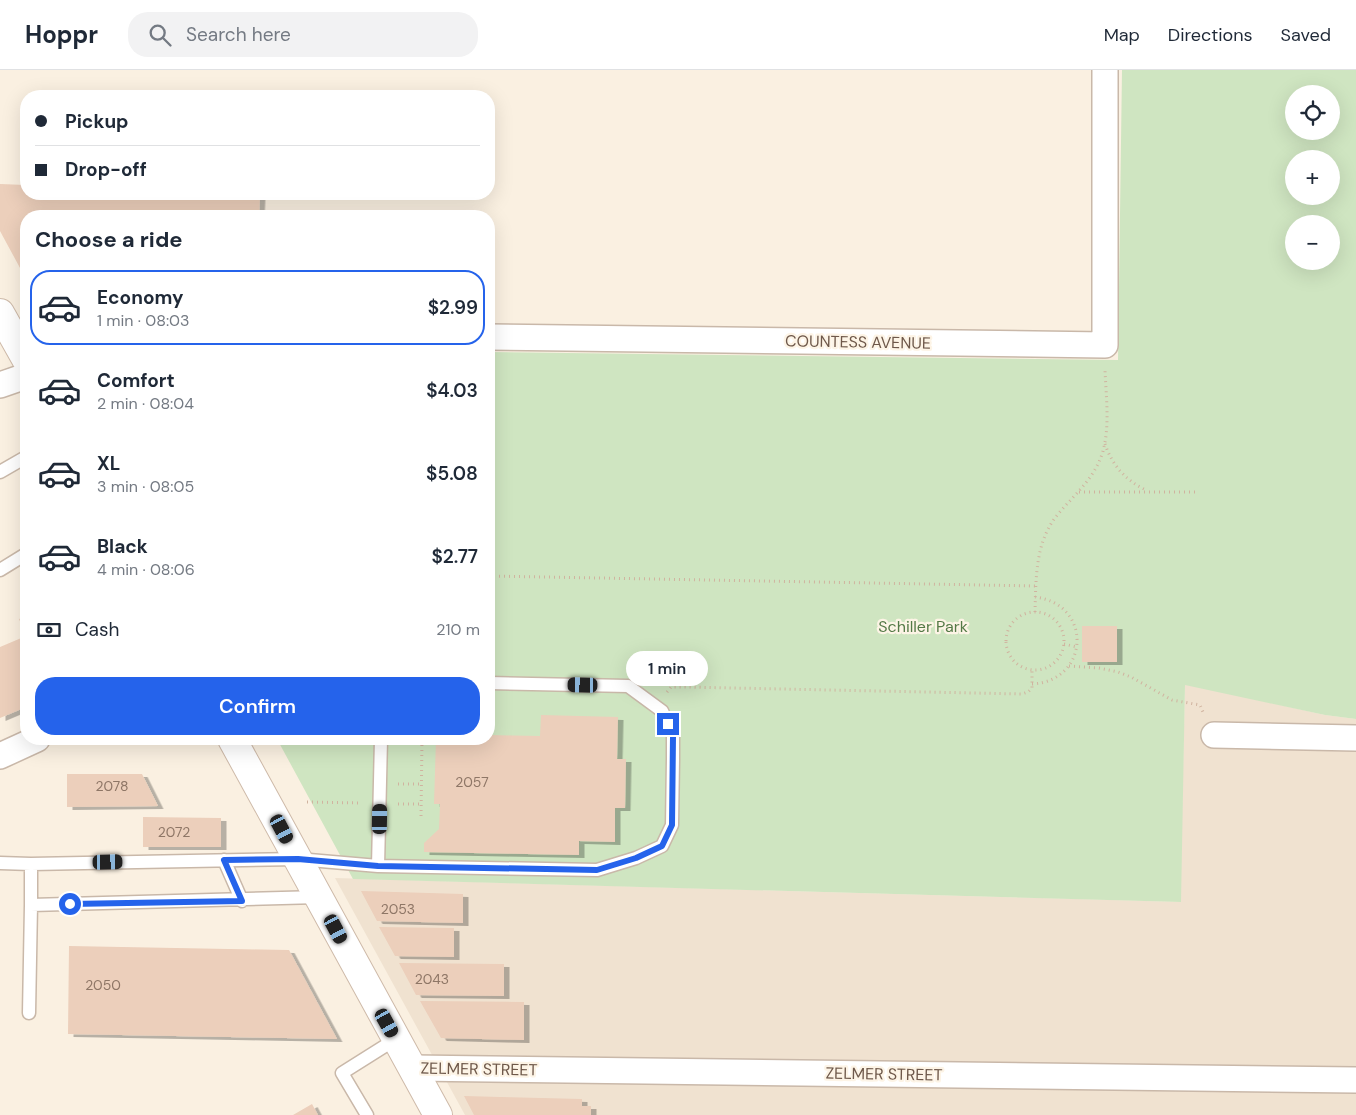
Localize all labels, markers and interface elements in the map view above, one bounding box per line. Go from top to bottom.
search box [128,12,478,57]
text: Hoppr [25,19,98,50]
icon: search [146,21,174,49]
text: Search here [186,22,291,47]
text: Map [1104,23,1140,47]
text: Directions [1168,23,1253,47]
text: Saved [1281,23,1331,47]
map controls [1285,85,1340,270]
button: locate [1285,85,1340,140]
text: Pickup [65,109,129,134]
button: + [1285,150,1340,205]
text: Drop-off [65,157,147,182]
button: − [1285,215,1340,270]
text: Choose a ride [35,225,183,254]
icon: car [37,285,82,330]
text: Economy [97,285,184,310]
text: $2.99 [428,295,478,320]
text: 1 min · 08:03 [97,310,190,331]
street label: COUNTESS AVENUE [785,330,931,354]
icon: car [37,368,82,413]
text: Comfort [97,368,175,393]
text: $4.03 [426,378,478,403]
text: 2 min · 08:04 [97,393,194,414]
icon: car [37,451,82,496]
text: XL [97,451,120,476]
text: $5.08 [426,461,478,486]
text: 3 min · 08:05 [97,476,194,497]
icon: car [37,534,82,579]
text: Black [97,534,148,559]
text: $2.77 [431,544,478,569]
text: 4 min · 08:06 [97,559,195,580]
icon: cash [35,616,63,644]
park label: Schiller Park [878,616,968,637]
text: Cash [75,617,119,642]
text: 210 m [436,619,480,640]
callout: 1 min [627,652,709,686]
text: 1 min [648,658,686,679]
button: Confirm [35,677,480,735]
car [567,677,598,693]
route end [657,713,679,735]
house number: 2057 [455,773,489,791]
house number: 2078 [95,777,129,795]
car [372,804,387,834]
car [268,812,295,846]
house number: 2072 [158,823,190,841]
car [92,854,123,870]
route start [59,893,81,915]
house number: 2053 [381,900,415,918]
car [322,912,349,946]
house number: 2043 [415,970,449,988]
house number: 2050 [85,976,121,994]
car [373,1006,400,1040]
street label: ZELMER STREET [420,1057,538,1081]
street label: ZELMER STREET [825,1062,943,1086]

